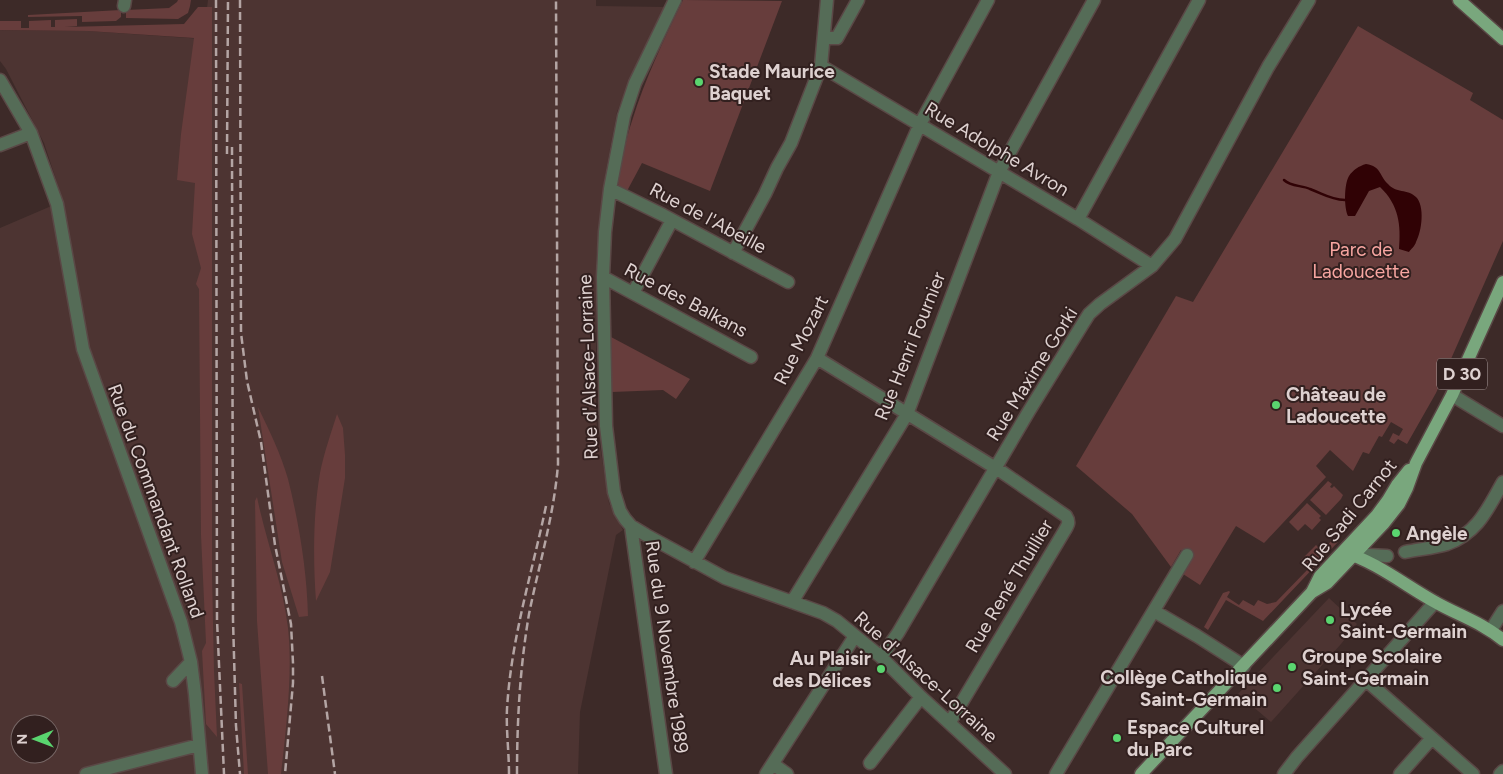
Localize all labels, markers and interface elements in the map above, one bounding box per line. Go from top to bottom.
place label: Stade Maurice Baquet [709,60,835,105]
marker: Stade Maurice Baquet [693,76,705,88]
street label: Rue Adolphe Avron [921,97,1073,201]
street label: Rue de l'Abeille [646,178,770,258]
park label: Parc de Ladoucette [1312,238,1410,283]
street label: Rue des Balkans [620,258,752,342]
street label: Rue Henri Fournier [870,268,951,424]
street label: Rue d'Alsace-Lorraine [573,274,603,460]
street label: Rue Mozart [769,291,833,389]
street label: Rue Maxime Gorki [982,303,1082,445]
road number: D 30 [1437,358,1487,389]
street label: Rue du Commandant Rolland [103,381,209,621]
place label: Château de Ladoucette [1286,383,1386,428]
marker: Château de Ladoucette [1270,399,1282,411]
street label: Rue Sadi Carnot [1297,454,1401,576]
street label: Rue René Thuillier [960,515,1058,657]
place label: Angèle [1406,522,1468,545]
marker: Angèle [1390,527,1402,539]
street label: Rue du 9 Novembre 1989 [641,539,693,755]
place label: Lycée Saint-Germain [1340,598,1467,643]
street label: Rue d'Alsace-Lorraine [849,606,1003,748]
marker: Lycée Saint-Germain [1324,614,1336,626]
place label: Groupe Scolaire Saint-Germain [1302,645,1443,690]
place label: Au Plaisir des Délices [773,647,871,692]
marker: Groupe Scolaire Saint-Germain [1286,661,1298,673]
marker: Au Plaisir des Délices [875,663,887,675]
place label: Collège Catholique Saint-Germain [1100,666,1267,711]
marker: Collège Catholique Saint-Germain [1271,682,1283,694]
north arrow [10,714,60,764]
place label: Espace Culturel du Parc [1127,716,1264,761]
marker: Espace Culturel du Parc [1111,732,1123,744]
text: N [14,734,31,745]

